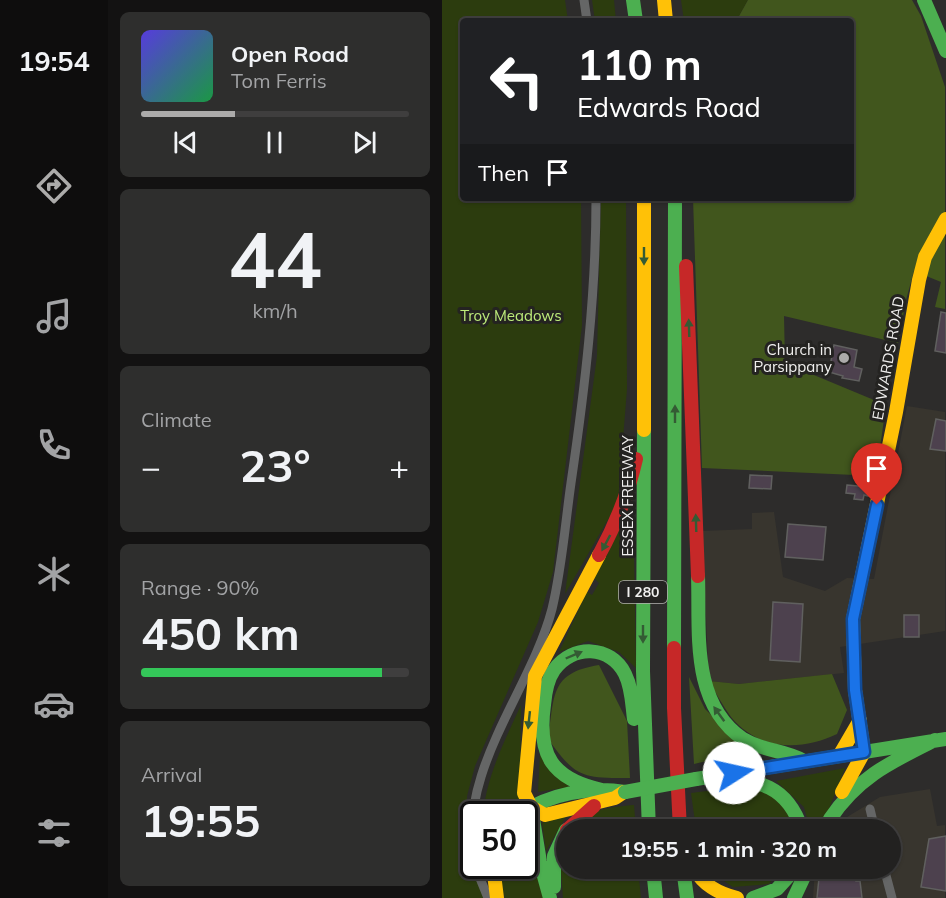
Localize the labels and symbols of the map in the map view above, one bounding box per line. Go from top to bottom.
one-way arrow [639,247,649,266]
street label: EDWARDS ROAD [868,295,908,421]
park label: Troy Meadows [460,306,562,325]
one-way arrow [685,319,694,338]
place label: Church in Parsippany [754,340,832,376]
marker: Church in Parsippany [837,351,851,365]
one-way arrow [670,404,680,423]
street label: ESSEX FREEWAY [618,435,637,557]
pin [851,443,902,505]
one-way arrow [692,514,701,533]
one-way arrow [601,535,611,552]
road number: I 280 [619,581,667,603]
one-way arrow [638,624,648,643]
one-way arrow [566,650,584,660]
one-way arrow [713,706,725,722]
one-way arrow [524,710,534,729]
position arrow [702,741,766,805]
speed limit sign: 50 [460,801,538,879]

